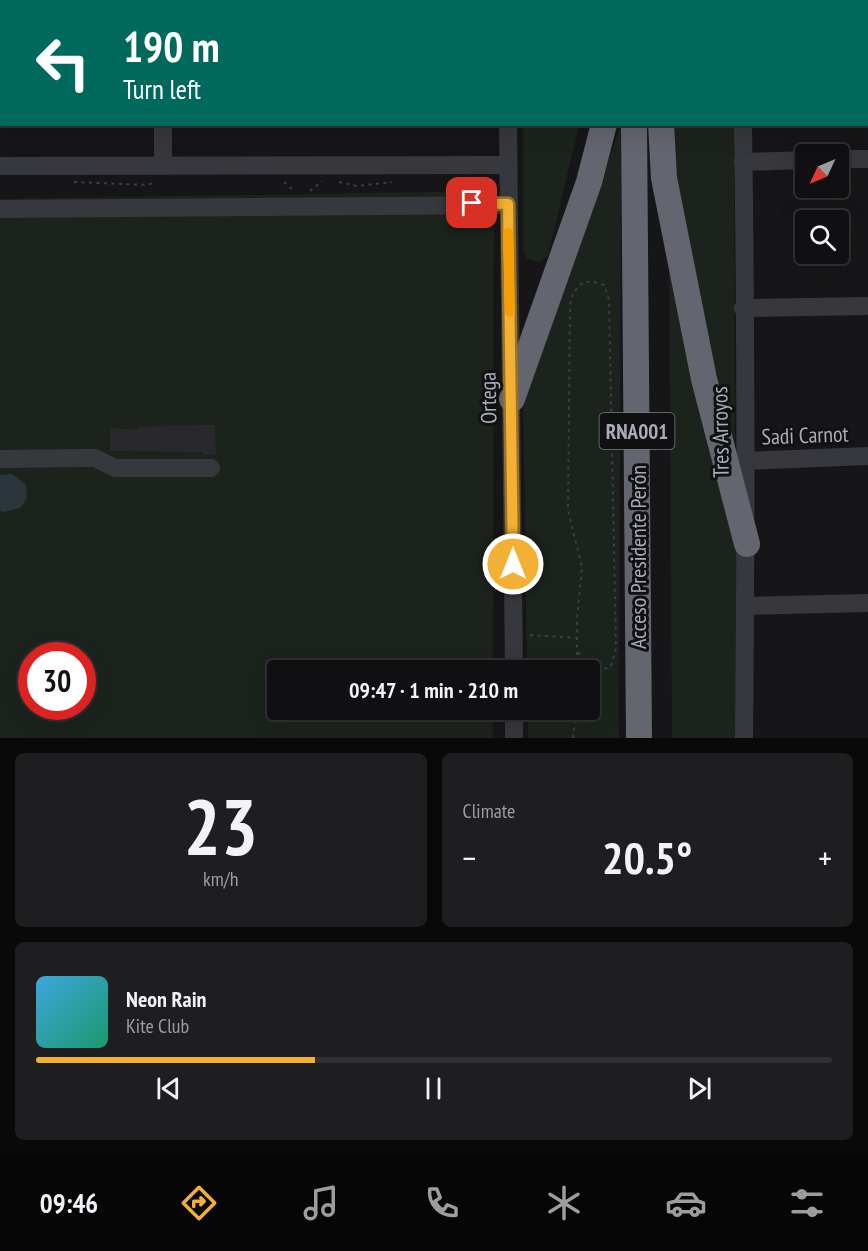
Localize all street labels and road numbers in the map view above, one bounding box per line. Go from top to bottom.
street label: Ortega [474,372,502,424]
street label: Tres Arroyos [705,386,735,478]
road number: RNA001 [600,413,674,449]
street label: Sadi Carnot [761,419,849,451]
street label: Acceso Presidente Perón [624,465,652,649]

